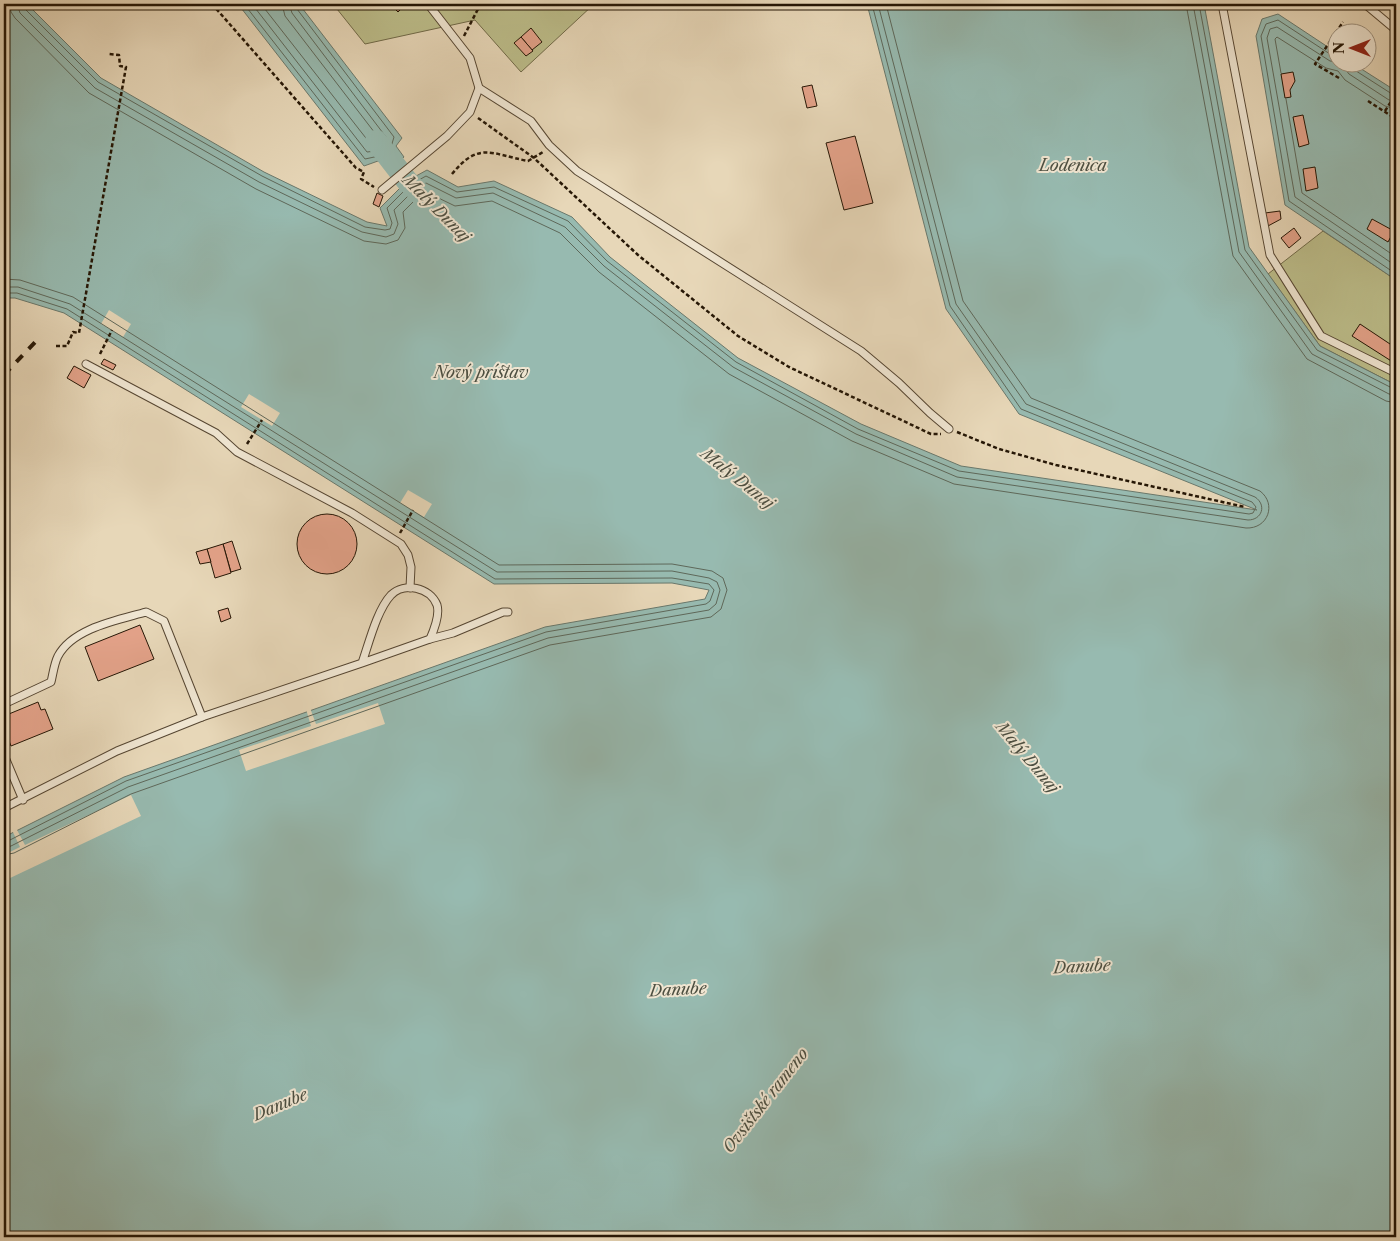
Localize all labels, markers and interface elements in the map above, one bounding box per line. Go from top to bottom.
north arrow [1328,22,1378,72]
text: N [1330,42,1348,54]
water label: Lodenica [1037,155,1107,175]
water label: Malý Dunaj [398,169,476,247]
water label: Nový prístav [432,362,529,382]
water label: Malý Dunaj [696,442,780,514]
water label: Malý Dunaj [991,715,1065,798]
water label: Danube [1051,954,1112,978]
water label: Danube [647,977,708,1001]
water label: Ovsištské rameno [718,1044,812,1156]
water label: Danube [248,1083,311,1125]

